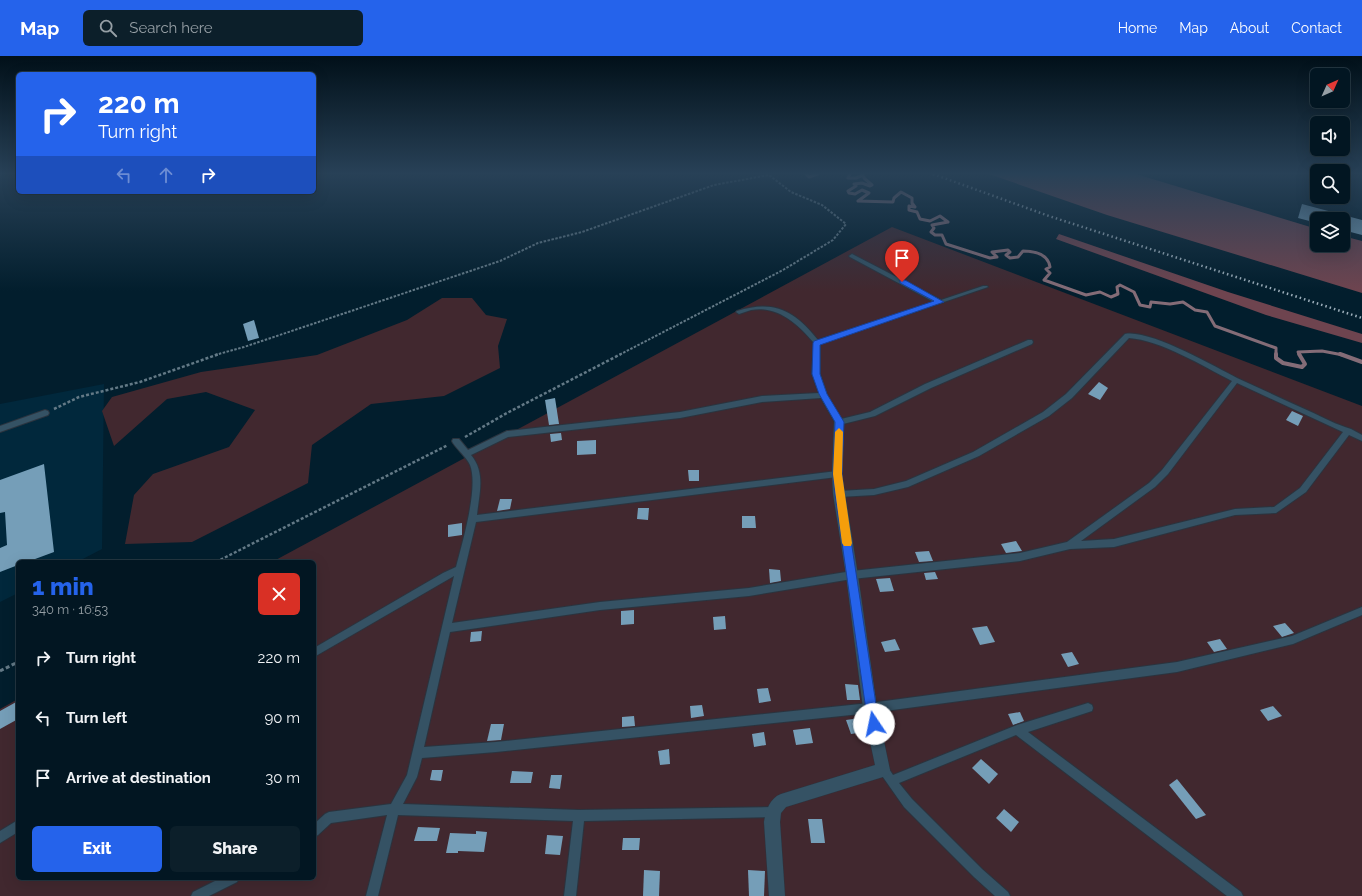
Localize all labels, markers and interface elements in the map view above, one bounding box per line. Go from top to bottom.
search box [83,10,363,46]
text: Map [20,17,59,39]
icon: search [97,17,119,39]
text: Search here [129,19,213,37]
text: Home [1118,20,1157,36]
text: Map [1179,20,1208,36]
text: About [1230,20,1269,36]
text: Contact [1291,20,1342,36]
north arrow [1310,68,1350,108]
map controls [1310,68,1350,252]
text: 220 m [98,87,180,120]
icon: right [32,88,84,140]
button: sound [1310,116,1350,156]
text: Turn right [98,121,177,142]
icon: left [113,164,135,186]
icon: ahead [155,164,177,186]
icon: right [197,164,219,186]
button: search [1310,164,1350,204]
button: layers [1310,212,1350,252]
pin [885,241,919,282]
icon: arrive [891,247,913,269]
text: 1 min [32,572,94,601]
button: close [258,573,300,615]
text: 340 m · 16:53 [32,602,108,617]
icon: right [32,647,54,669]
text: Turn right [66,649,136,667]
text: 220 m [258,649,300,667]
position arrow [853,703,895,745]
icon: left [32,707,54,729]
text: Turn left [66,709,127,727]
text: 90 m [264,709,300,727]
icon: arrive [32,767,54,789]
text: Arrive at destination [66,769,211,787]
text: 30 m [265,769,300,787]
button: Exit [32,826,162,872]
button: Share [170,826,300,872]

